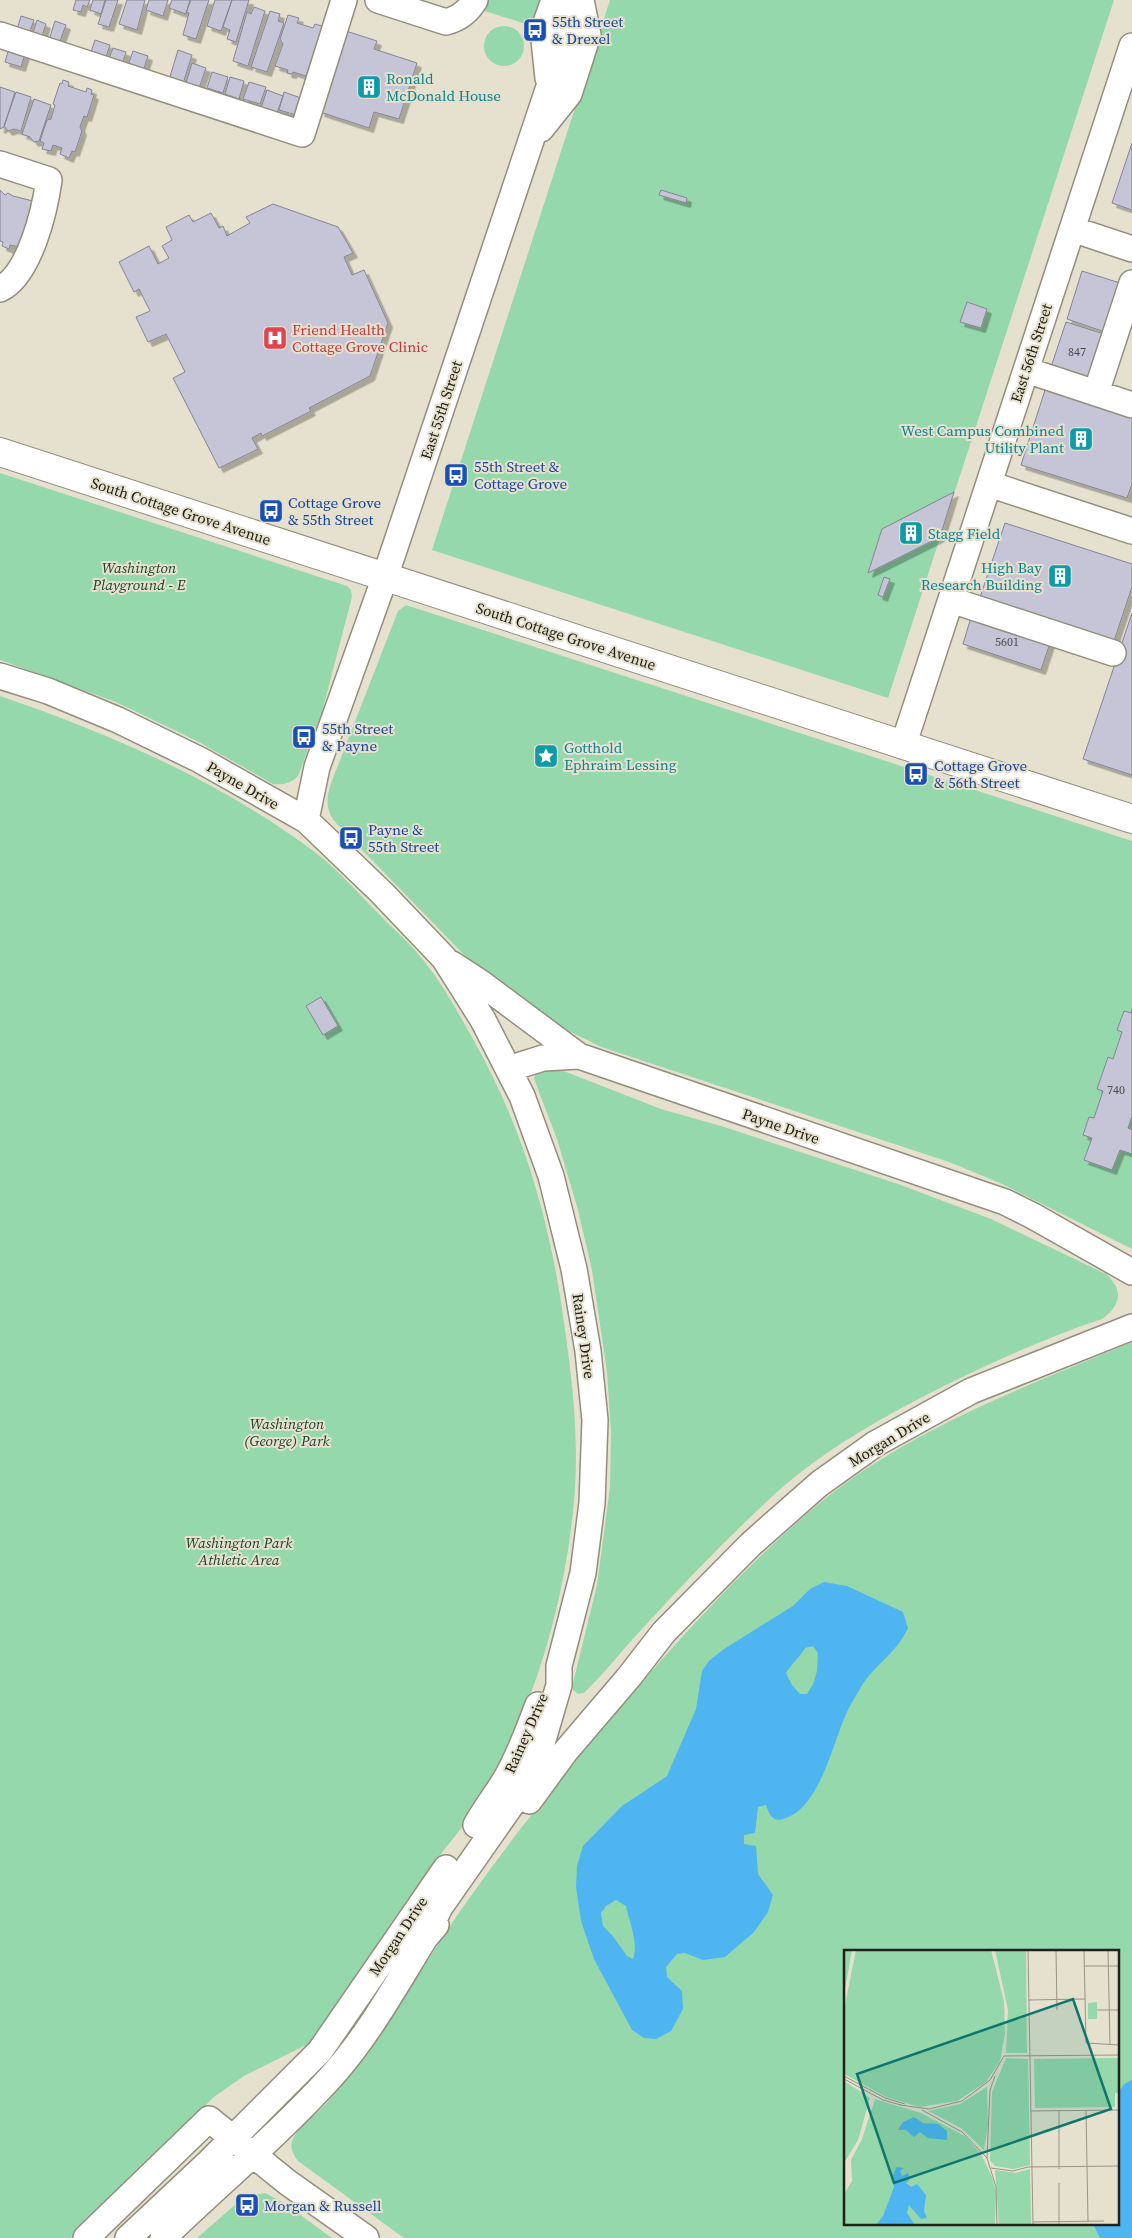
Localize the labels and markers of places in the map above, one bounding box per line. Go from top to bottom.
place label: 55th Street & Drexel [552,11,623,49]
bus stop icon: 55th Street & Drexel [522,17,548,43]
place label: Ronald McDonald House [386,68,501,106]
building icon: Ronald McDonald House [356,74,382,100]
place label: Friend Health Cottage Grove Clinic [292,319,428,357]
hospital icon: Friend Health Cottage Grove Clinic [262,325,288,351]
place label: West Campus Combined Utility Plant [901,420,1064,458]
building icon: West Campus Combined Utility Plant [1068,426,1094,452]
place label: 55th Street & Cottage Grove [474,456,568,494]
bus stop icon: 55th Street & Cottage Grove [443,462,469,488]
place label: Cottage Grove & 55th Street [288,492,382,530]
bus stop icon: Cottage Grove & 55th Street [258,498,284,524]
building icon: Stagg Field [898,520,924,546]
place label: Stagg Field [928,523,1001,544]
place label: High Bay Research Building [921,557,1042,595]
building icon: High Bay Research Building [1047,563,1073,589]
place label: 55th Street & Payne [322,718,393,756]
bus stop icon: 55th Street & Payne [291,724,317,750]
place label: Gotthold Ephraim Lessing [564,737,677,775]
place icon: Gotthold Ephraim Lessing [533,743,559,769]
place label: Cottage Grove & 56th Street [934,755,1028,793]
bus stop icon: Cottage Grove & 56th Street [903,761,929,787]
place label: Payne & 55th Street [368,819,439,857]
bus stop icon: Payne & 55th Street [338,825,364,851]
bus stop icon: Morgan & Russell [234,2192,260,2218]
place label: Morgan & Russell [264,2195,382,2216]

